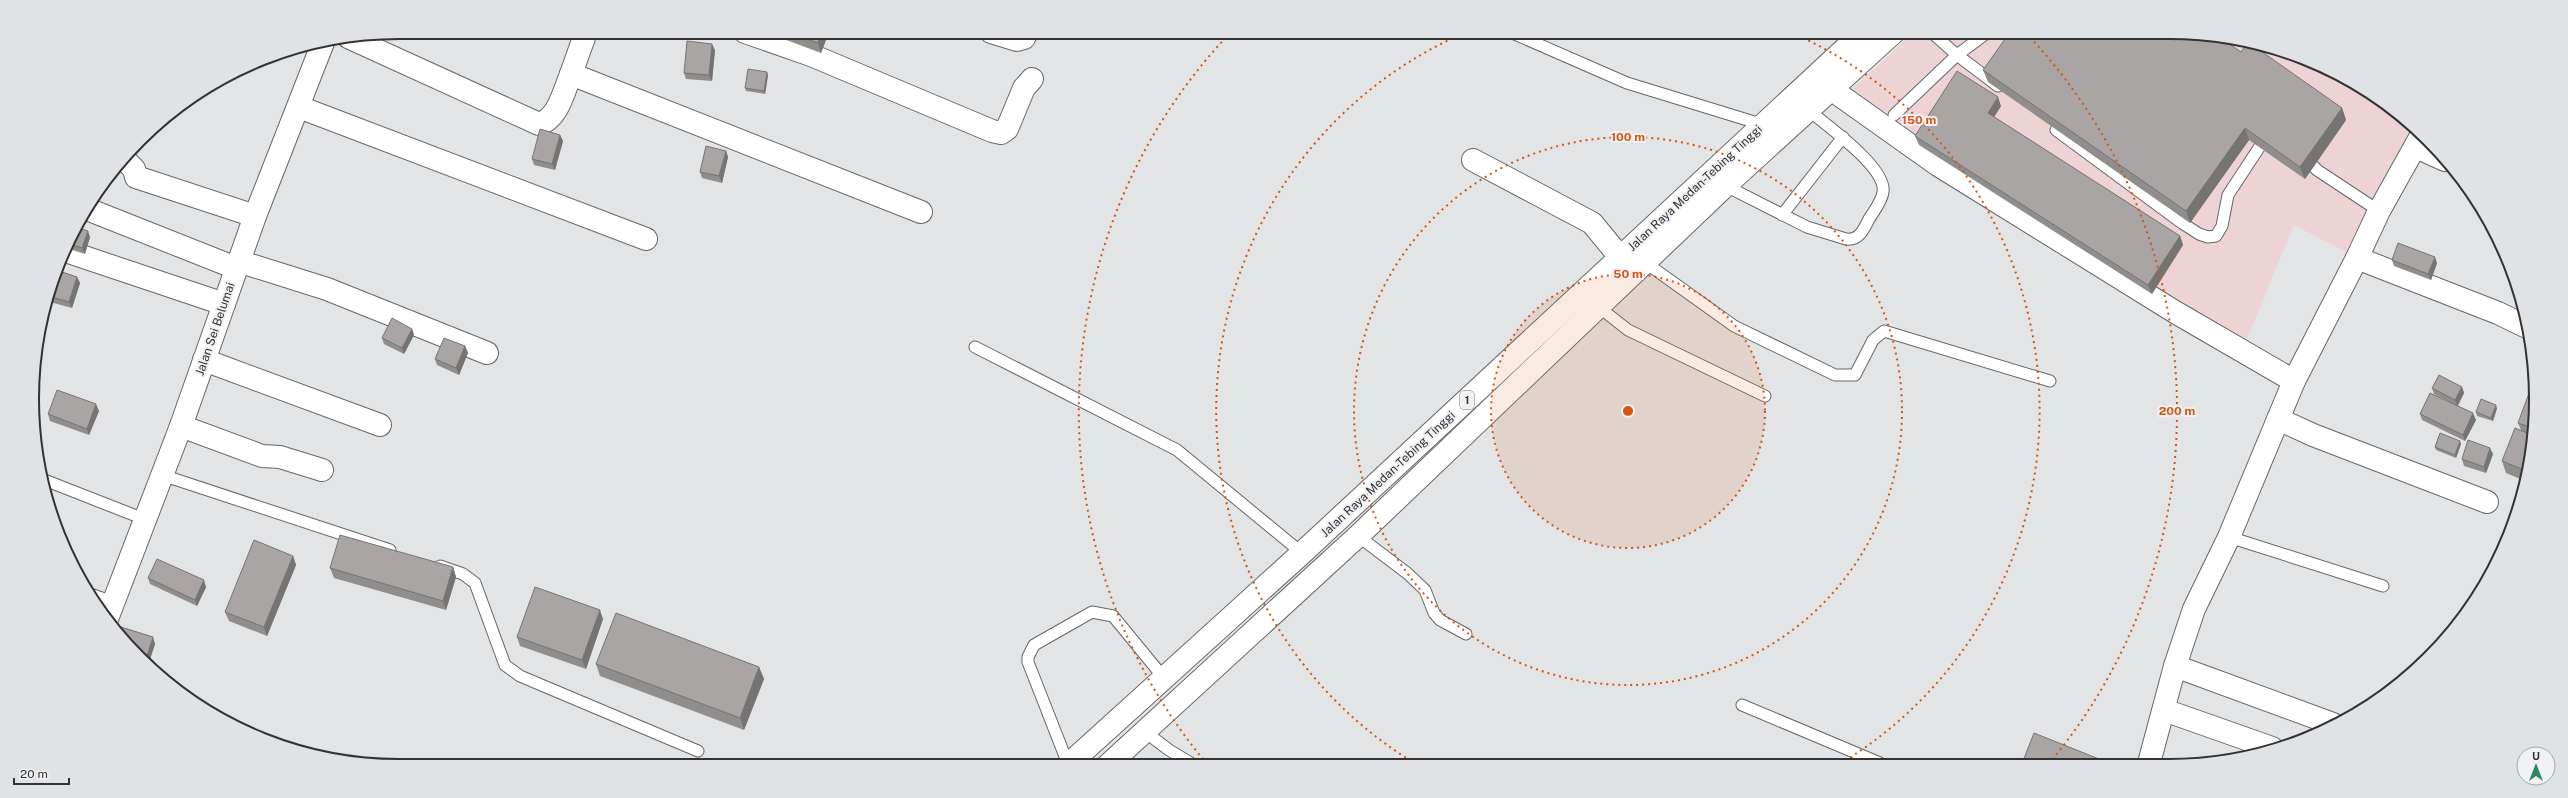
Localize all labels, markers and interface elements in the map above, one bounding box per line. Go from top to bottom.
text: 150 m [1902,113,1936,127]
street label: Jalan Raya Medan-Tebing Tinggi [1625,122,1765,254]
text: 100 m [1611,130,1645,144]
text: 50 m [1613,267,1643,281]
street label: Jalan Sei Belumai [193,281,237,377]
road number: 1 [1460,391,1474,409]
centre of rings [1621,404,1635,418]
text: 200 m [2159,404,2195,418]
street label: Jalan Raya Medan-Tebing Tinggi [1318,408,1458,540]
north arrow [2516,746,2556,786]
text: U [2532,750,2540,762]
scale bar [14,760,69,786]
text: 20 m [20,767,48,781]

